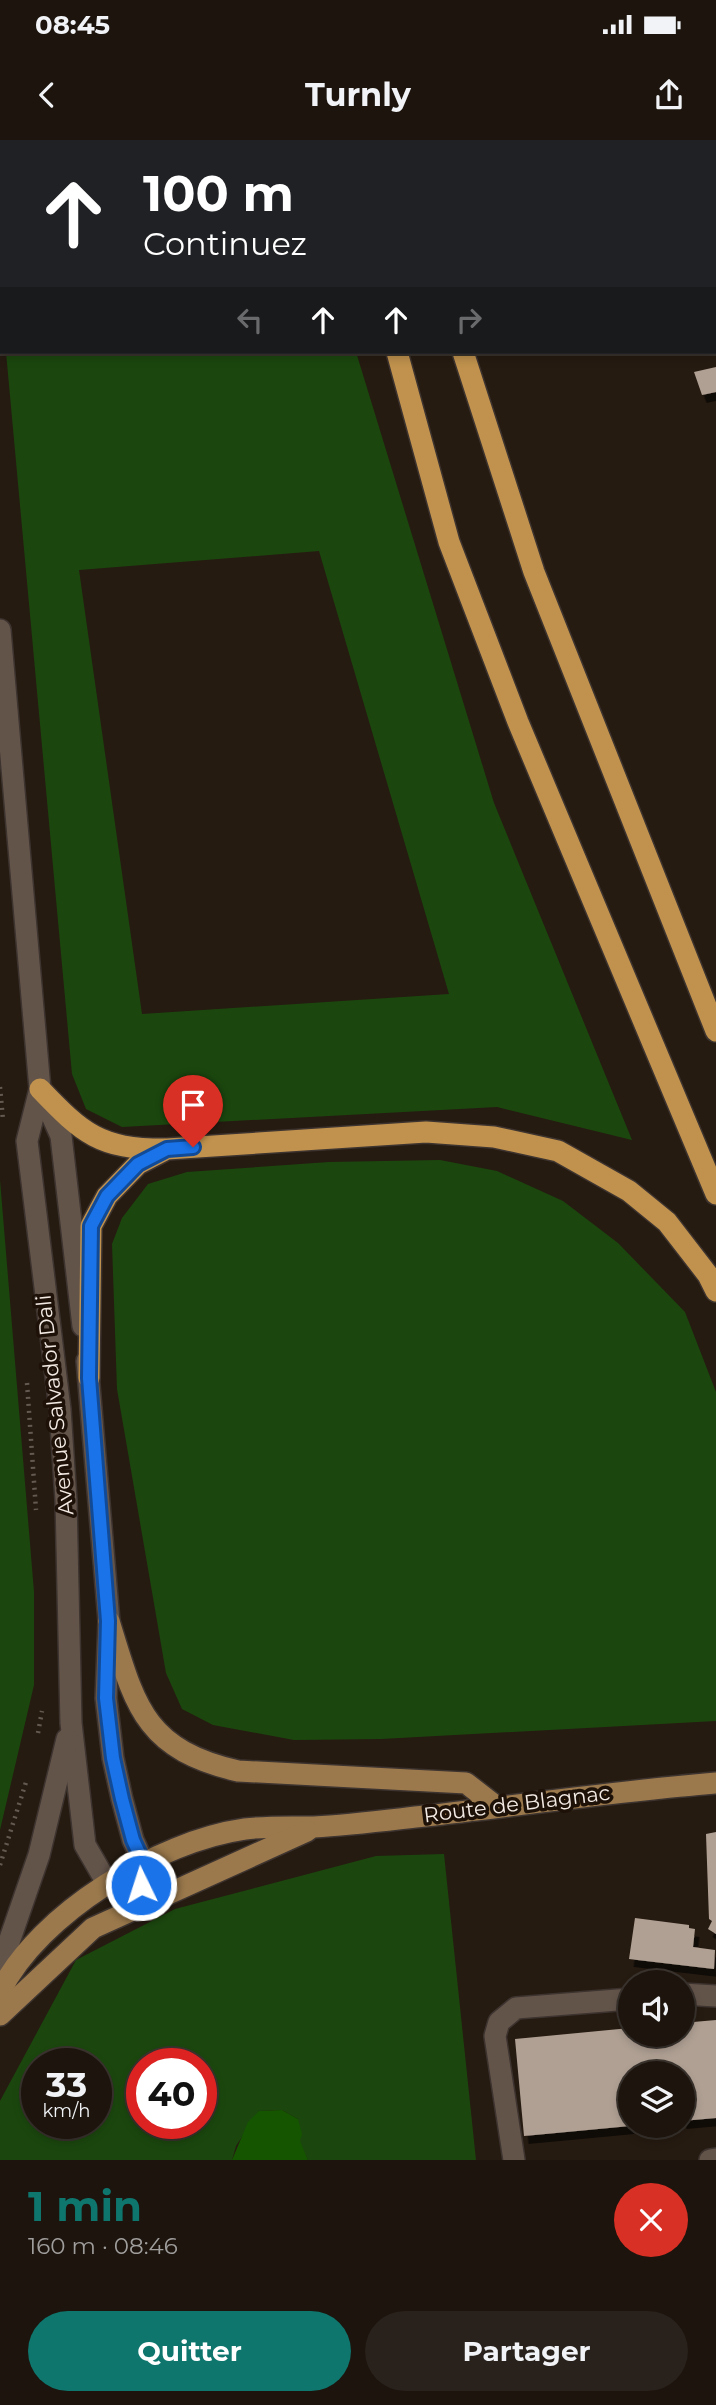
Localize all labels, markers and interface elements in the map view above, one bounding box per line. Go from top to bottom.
text: 08:45 [35,9,110,41]
text: Turnly [305,75,411,114]
icon: back [28,76,66,114]
icon: share [650,76,688,114]
text: 100 m [143,164,294,223]
icon: ahead [28,168,119,259]
text: Continuez [143,224,307,263]
icon: left [231,301,269,339]
icon: ahead [304,301,342,339]
icon: ahead [377,301,415,339]
icon: right [450,301,488,339]
pin [163,1075,223,1147]
icon: arrive [174,1086,212,1124]
street label: Avenue Salvador Dali [30,1294,79,1516]
street label: Route de Blagnac [422,1780,612,1827]
position arrow [104,1848,178,1922]
map controls [618,1970,695,2138]
button: sound [618,1970,695,2047]
speed limit sign: 40 [126,2048,217,2139]
button: layers [618,2061,695,2138]
text: 33 [46,2063,87,2106]
text: km/h [42,2100,91,2122]
text: 1 min [28,2180,142,2232]
button: close [614,2183,688,2257]
text: 160 m · 08:46 [28,2232,178,2260]
button: Quitter [28,2311,351,2391]
button: Partager [365,2311,688,2391]

